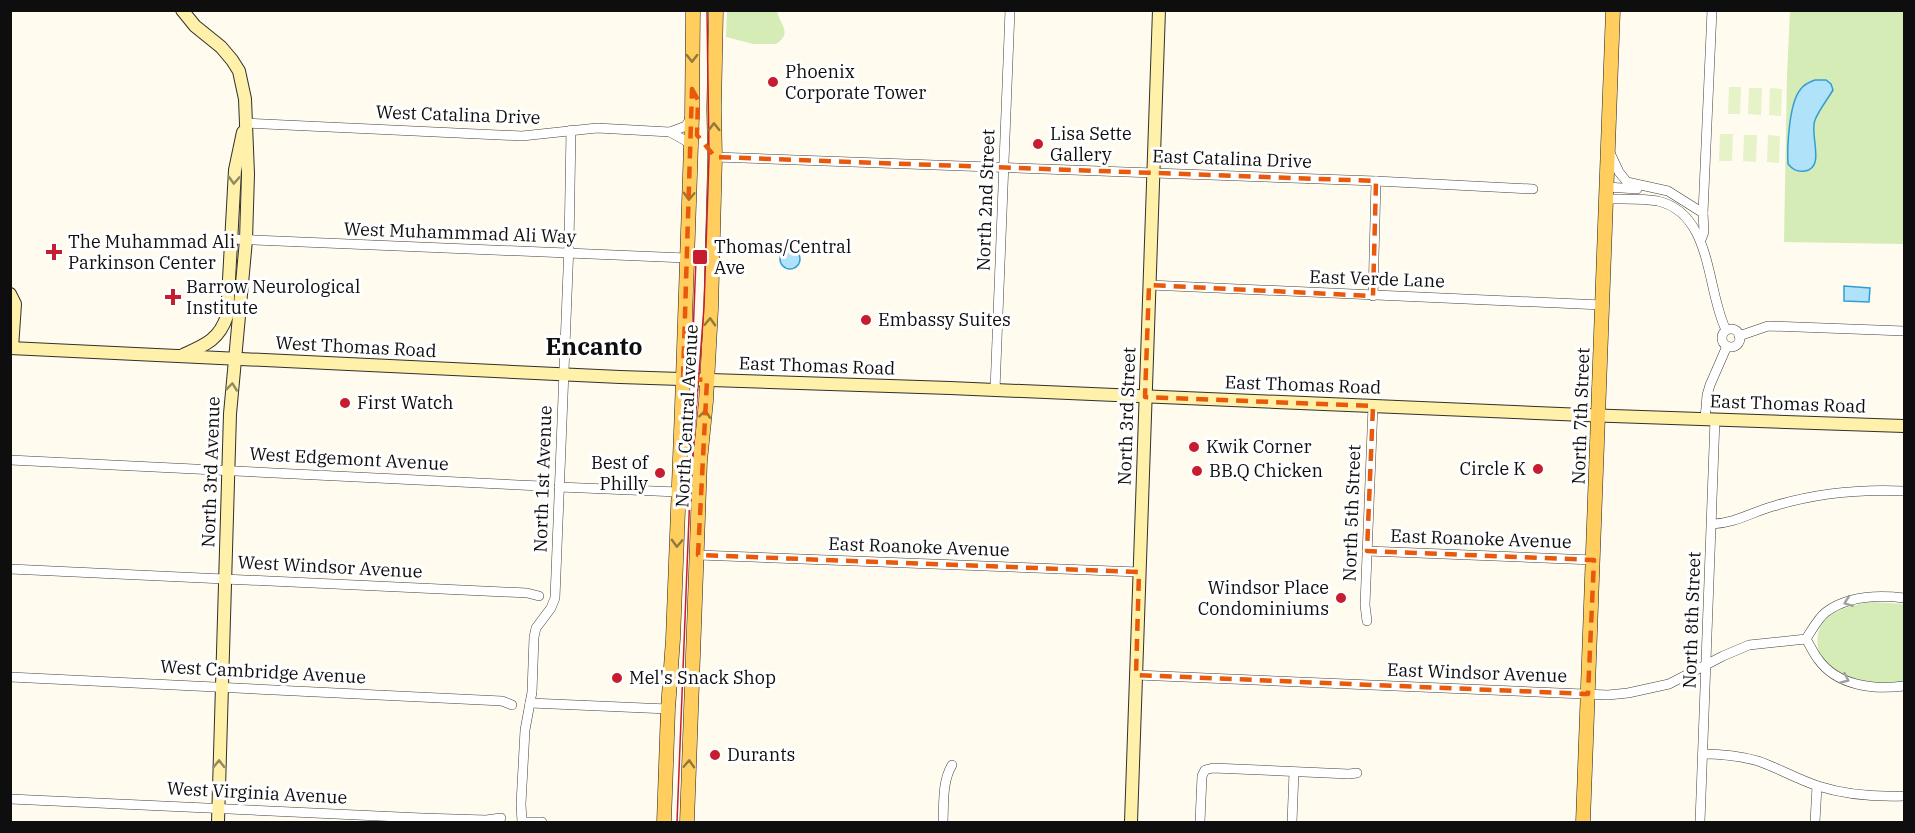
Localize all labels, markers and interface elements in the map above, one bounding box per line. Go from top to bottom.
one-way arrow [686,53,698,62]
place label: Phoenix Corporate Tower [785,60,926,104]
marker: Phoenix Corporate Tower [766,75,780,89]
street label: West Catalina Drive [375,100,541,129]
one-way arrow [708,122,720,131]
place label: Lisa Sette Gallery [1050,122,1132,166]
street label: North 2nd Street [972,129,999,271]
marker: Lisa Sette Gallery [1031,137,1045,151]
street label: East Catalina Drive [1152,144,1312,173]
one-way arrow [228,176,241,185]
one-way arrow [682,192,695,201]
street label: West Muhammmad Ali Way [343,217,577,248]
place label: The Muhammad Ali Parkinson Center [68,230,236,274]
place label: Thomas/Central Ave [714,235,851,279]
marker: The Muhammad Ali Parkinson Center [45,243,63,261]
marker: Thomas/Central Ave [691,248,709,266]
street label: East Verde Lane [1309,265,1445,292]
place label: Barrow Neurological Institute [186,275,360,319]
marker: Barrow Neurological Institute [164,288,182,306]
place label: Embassy Suites [878,308,1011,331]
marker: Embassy Suites [859,313,873,327]
one-way arrow [704,317,717,326]
street label: North Central Avenue [670,324,703,508]
district label: Encanto [546,330,643,362]
street label: West Thomas Road [275,331,437,362]
street label: North 3rd Street [1113,346,1140,486]
street label: North 7th Street [1567,347,1594,485]
street label: East Thomas Road [738,351,896,380]
street label: East Thomas Road [1224,370,1382,399]
one-way arrow [225,382,238,391]
street label: East Thomas Road [1709,389,1867,418]
place label: First Watch [357,391,454,414]
street label: North 3rd Avenue [196,396,225,548]
marker: First Watch [338,396,352,410]
street label: North 1st Avenue [528,405,557,553]
one-way arrow [698,410,710,419]
place label: Kwik Corner [1206,435,1311,458]
marker: Kwik Corner [1187,440,1201,454]
street label: West Edgemont Avenue [249,442,449,475]
street label: North 5th Street [1338,444,1365,582]
place label: Best of Philly [591,451,650,495]
place label: Circle K [1459,457,1526,480]
place label: BB.Q Chicken [1209,459,1323,482]
marker: Circle K [1531,462,1545,476]
marker: BB.Q Chicken [1190,464,1204,478]
marker: Best of Philly [653,466,667,480]
street label: East Roanoke Avenue [1390,524,1572,553]
street label: East Roanoke Avenue [828,532,1010,561]
one-way arrow [671,538,683,547]
street label: West Windsor Avenue [237,550,423,583]
street label: North 8th Street [1678,551,1705,689]
place label: Windsor Place Condominiums [1198,576,1329,620]
marker: Windsor Place Condominiums [1334,591,1348,605]
one-way arrow [1843,595,1854,608]
street label: West Cambridge Avenue [160,655,367,688]
street label: East Windsor Avenue [1387,658,1567,687]
place label: Mel's Snack Shop [629,666,776,689]
marker: Mel's Snack Shop [610,671,624,685]
one-way arrow [1839,672,1850,684]
place label: Durants [727,743,795,766]
marker: Durants [708,748,722,762]
one-way arrow [213,760,226,769]
one-way arrow [683,760,696,769]
street label: West Virginia Avenue [166,776,348,809]

